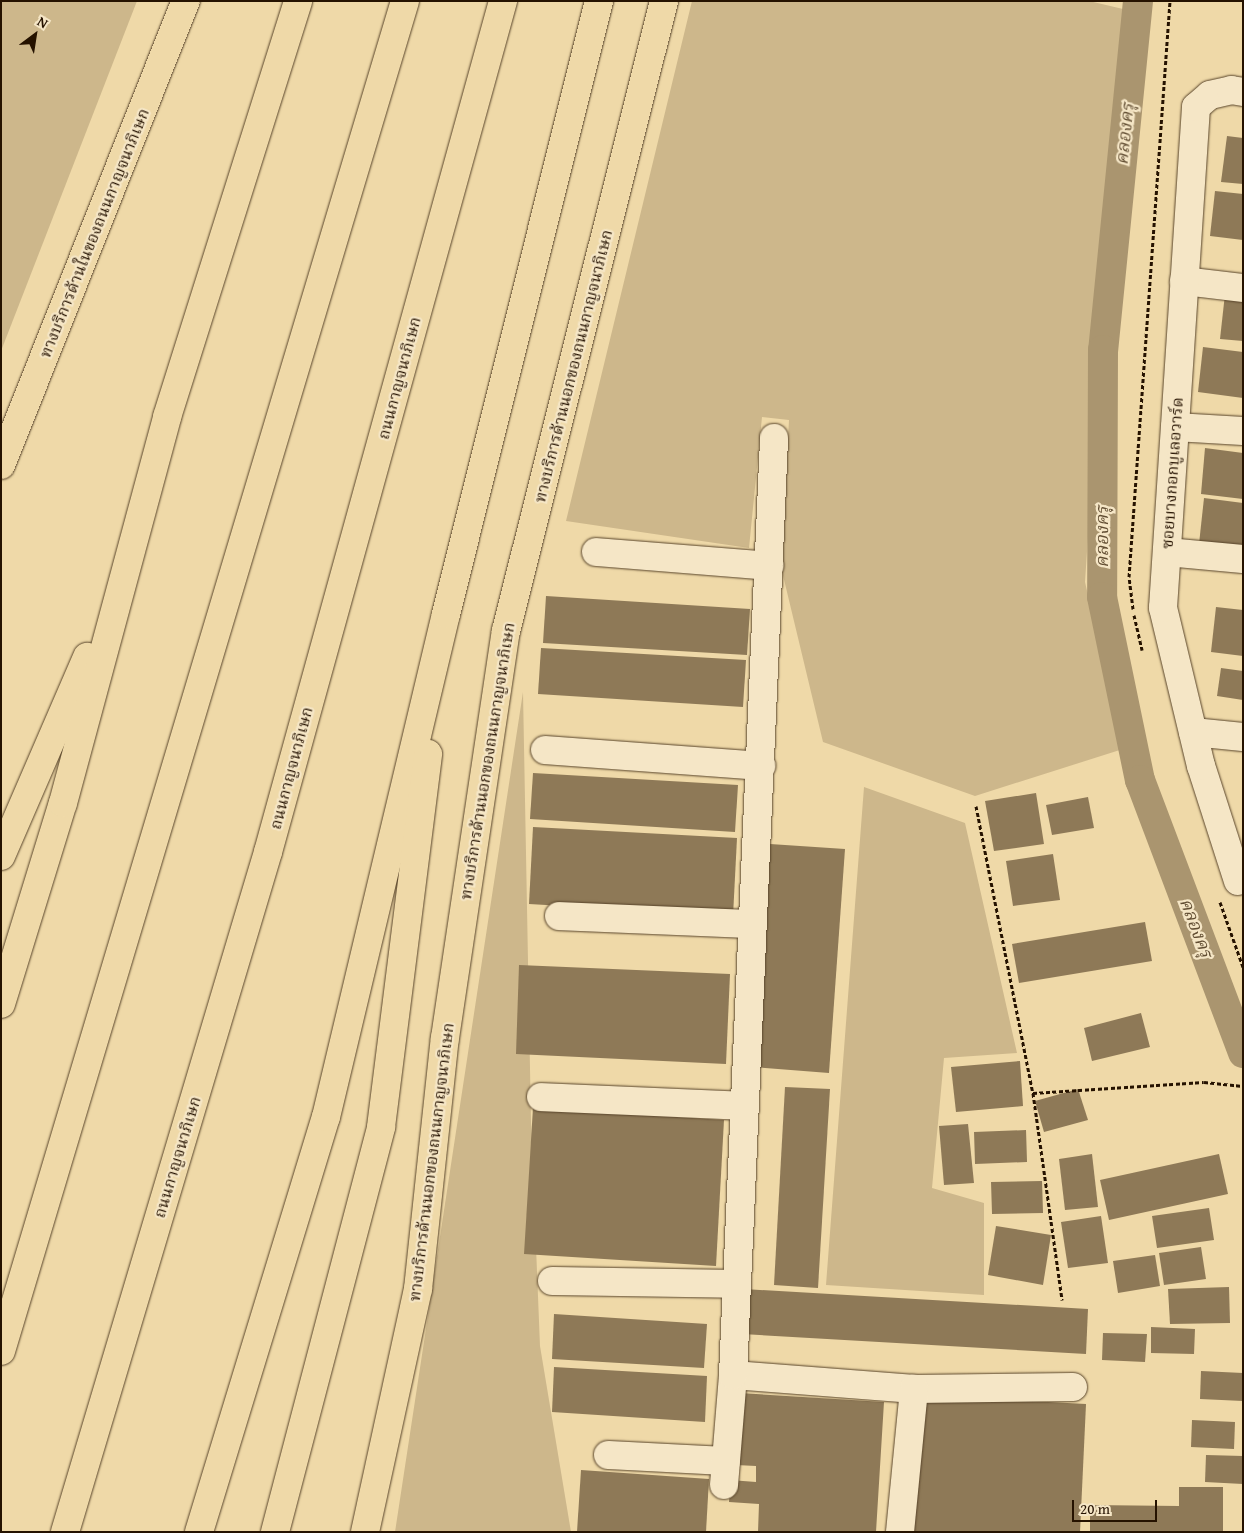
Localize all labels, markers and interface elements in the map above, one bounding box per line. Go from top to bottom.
north arrow [10,10,60,60]
text: N [34,11,52,33]
water label: คลองครุ [1111,102,1139,166]
street label: ทางบริการด้านในของถนนกาญจนาภิเษก [35,106,153,360]
street label: ทางบริการด้านนอกของถนนกาญจนาภิเษก [530,228,616,504]
street label: ถนนกาญจนาภิเษก [373,315,425,441]
street label: ซอยบางกอกบูเลอวาร์ด [1157,397,1187,549]
water label: คลองครุ [1091,506,1113,568]
street label: ทางบริการด้านนอกของถนนกาญจนาภิเษก [456,621,518,901]
street label: ถนนกาญจนาภิเษก [265,705,317,831]
water label: คลองครุ [1175,895,1217,961]
street label: ทางบริการด้านนอกของถนนกาญจนาภิเษก [404,1022,458,1302]
street label: ถนนกาญจนาภิเษก [149,1094,205,1220]
scale bar [1074,1490,1159,1522]
text: 20 m [1080,1498,1110,1519]

